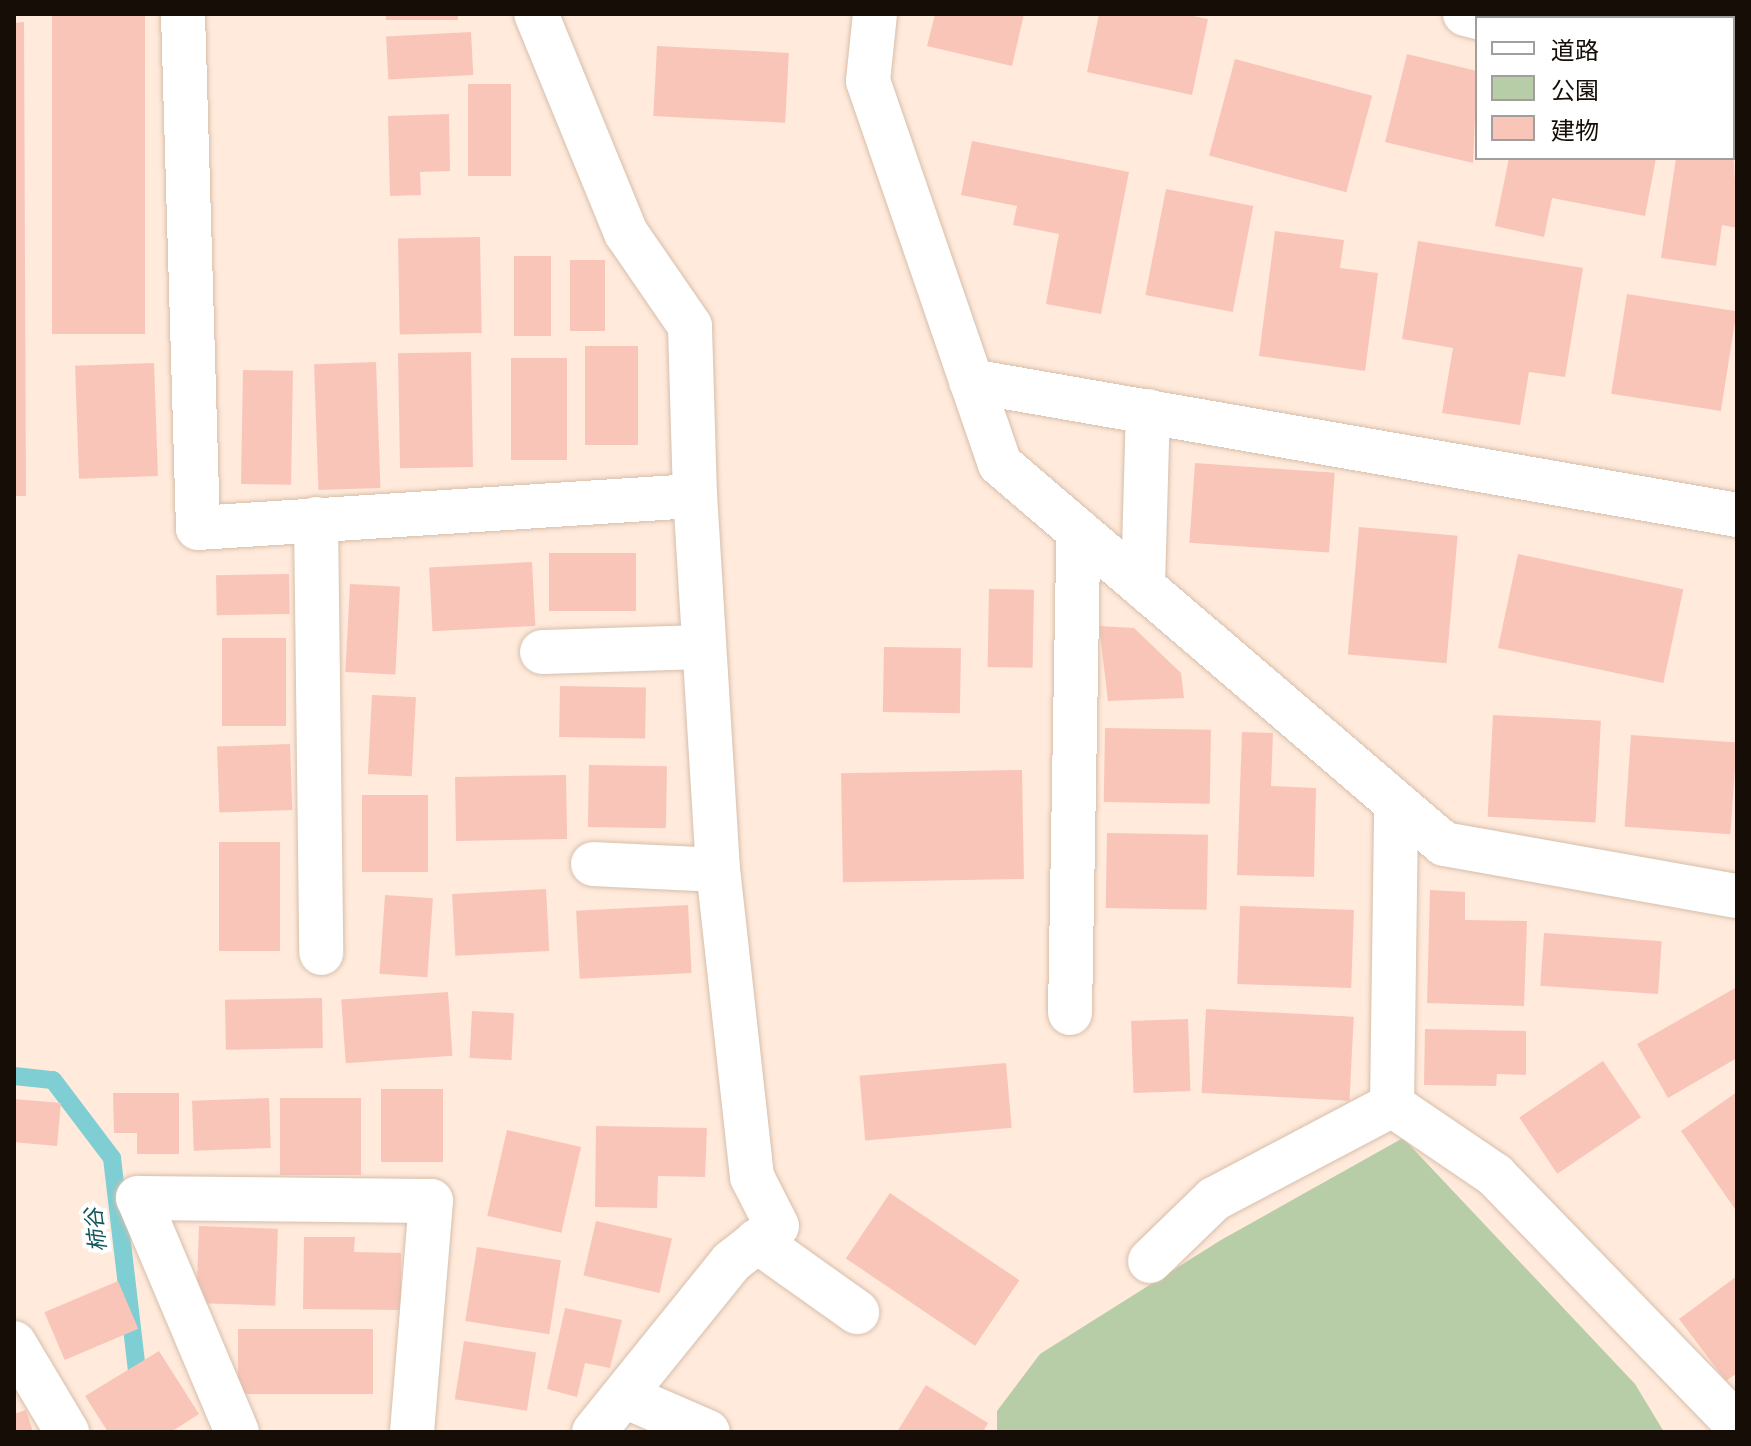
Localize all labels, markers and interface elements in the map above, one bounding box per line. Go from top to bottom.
legend [1475,16,1735,160]
text: 道路 [1551,37,1599,64]
text: 公園 [1551,77,1599,104]
text: 建物 [1551,117,1599,144]
water label: 柿谷 [80,1207,112,1253]

